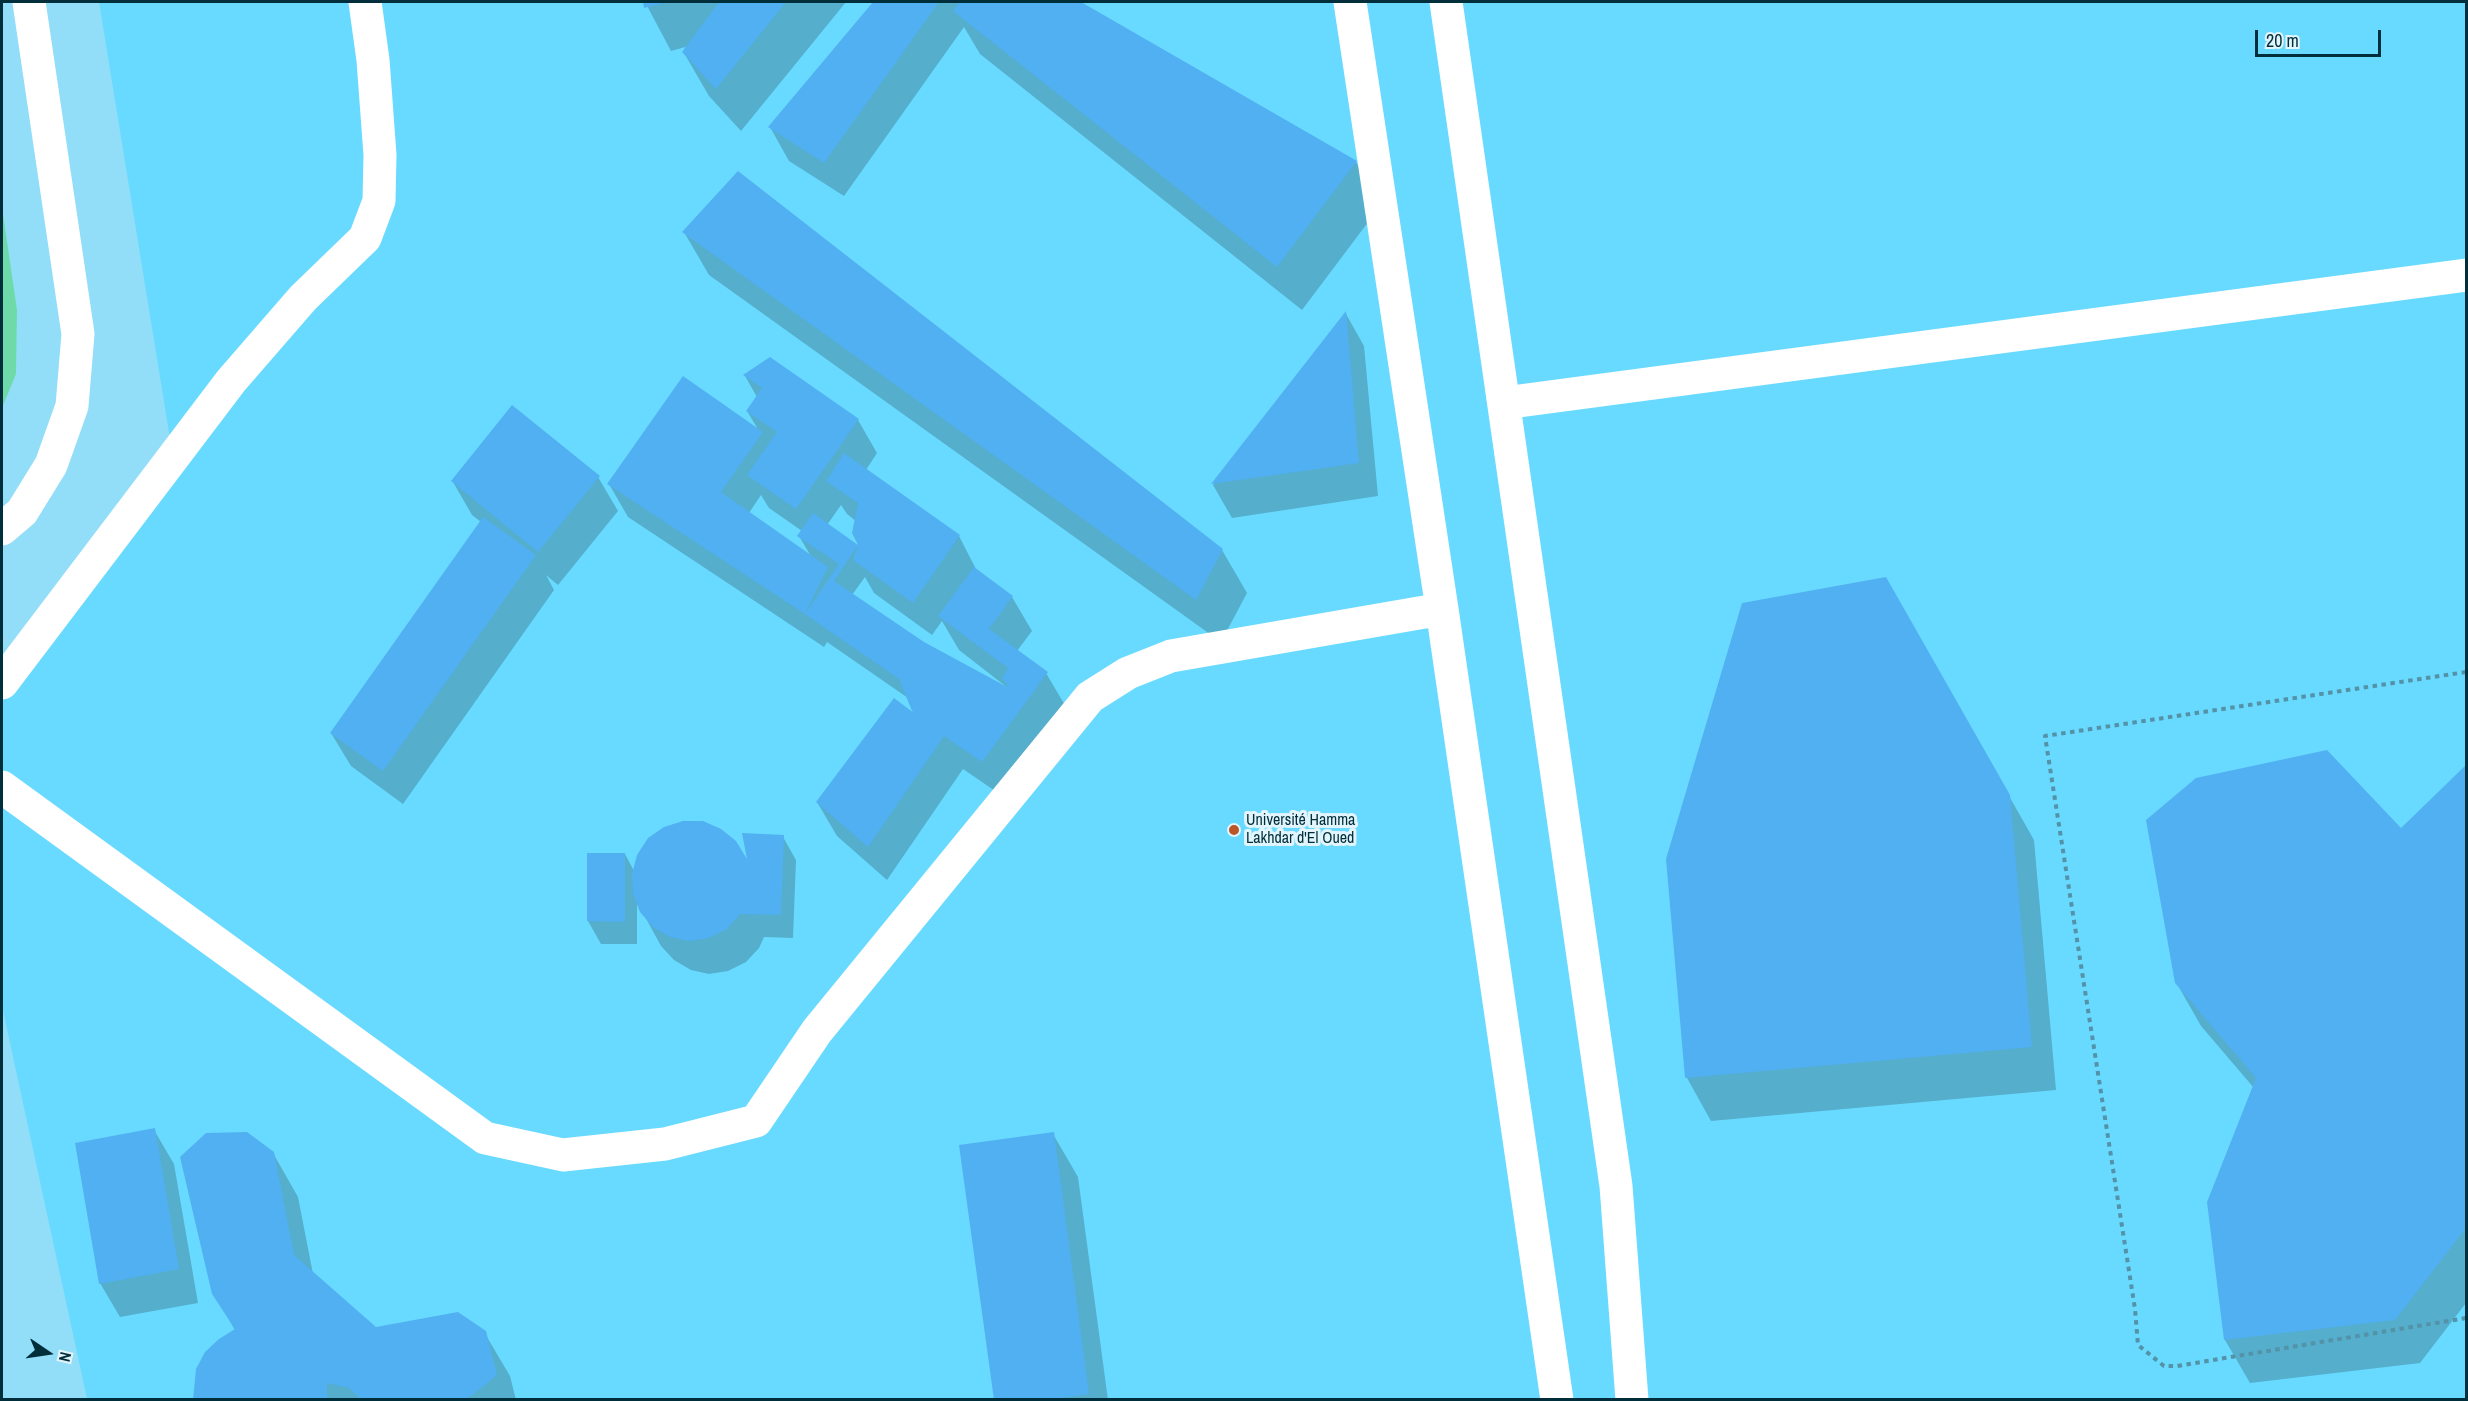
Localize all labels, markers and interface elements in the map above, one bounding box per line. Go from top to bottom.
scale bar [2258,18,2384,56]
text: 20 m [2266,28,2299,53]
place label: Université Hamma Lakhdar d'El Oued [1246,811,1355,849]
marker: Université Hamma Lakhdar d'El Oued [1227,823,1241,837]
north arrow [18,1323,78,1383]
text: N [54,1350,77,1364]

